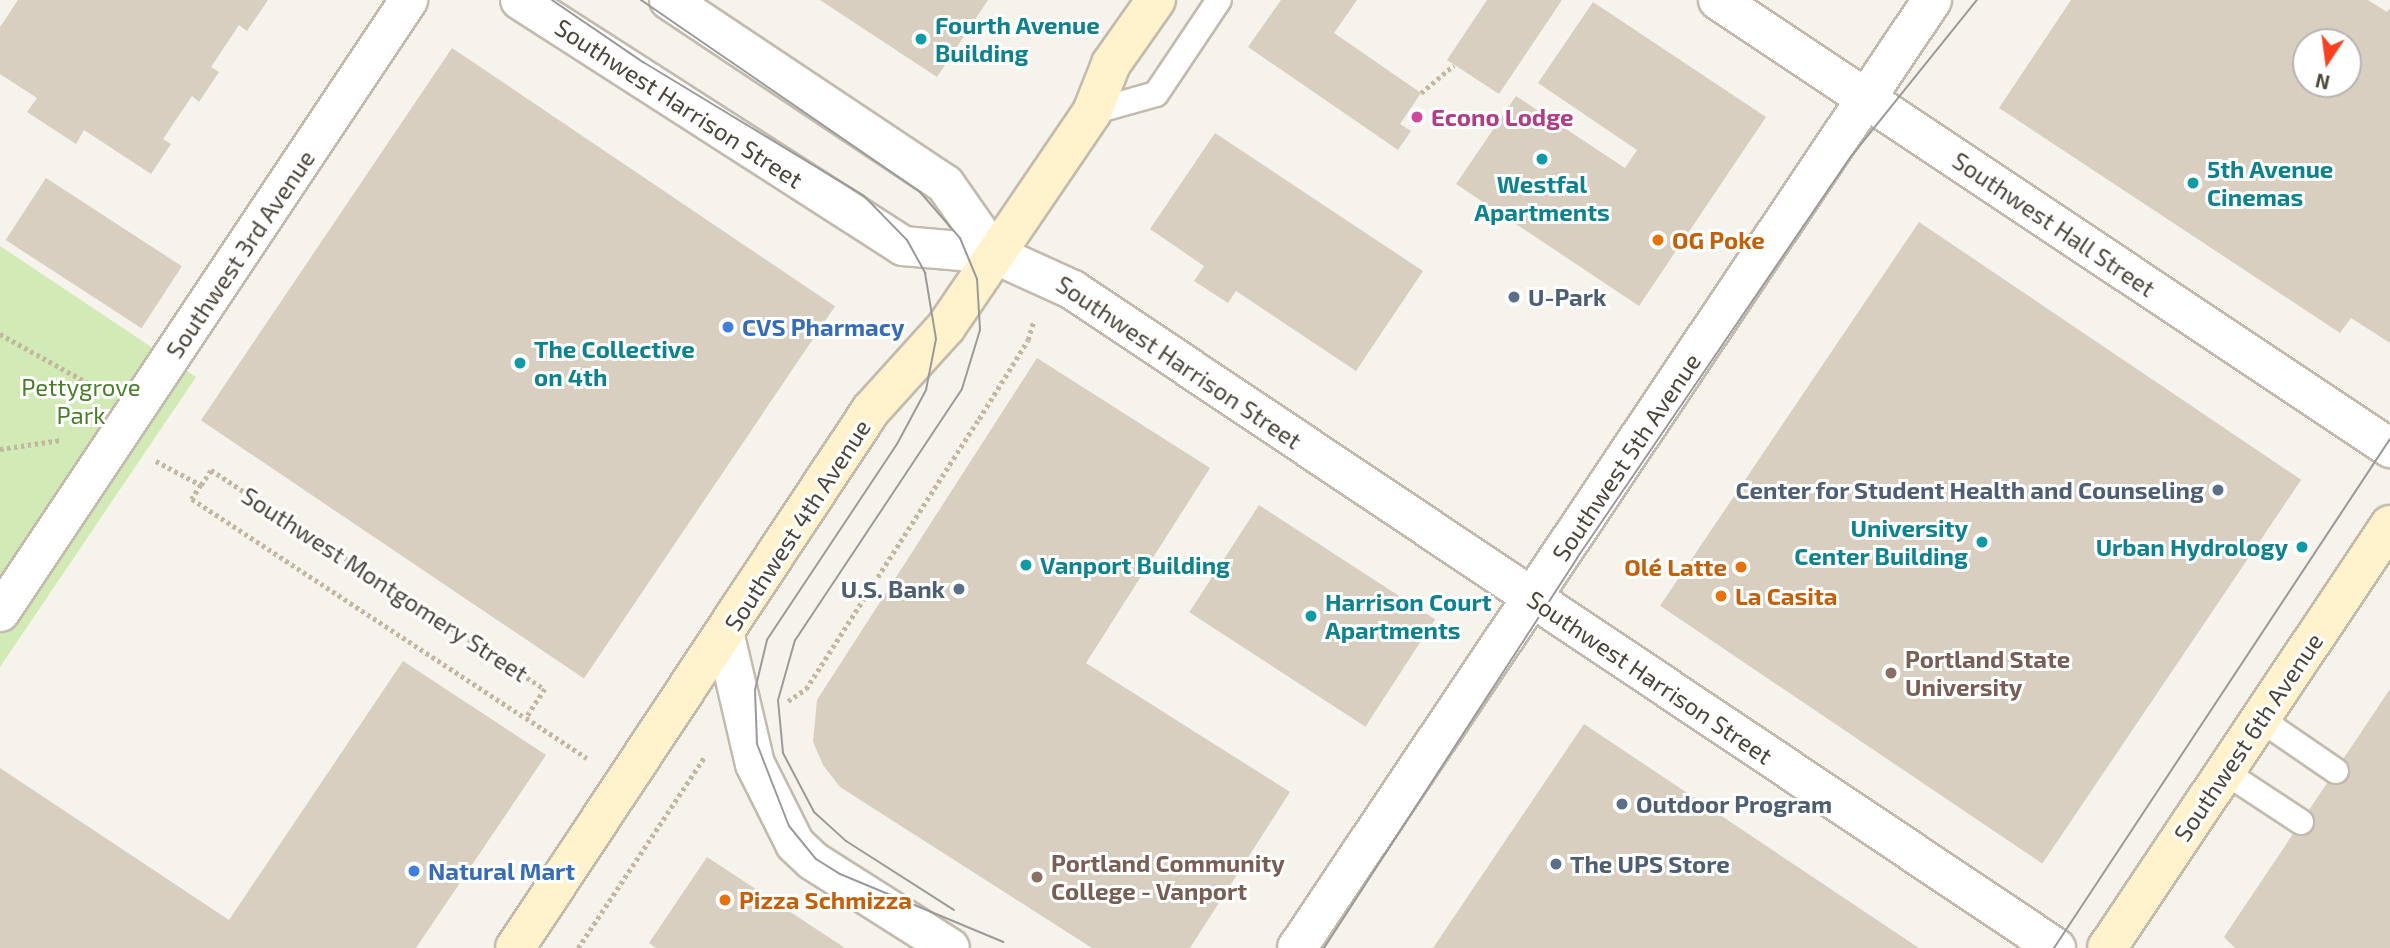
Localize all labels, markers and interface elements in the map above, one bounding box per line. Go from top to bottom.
place label: Fourth Avenue Building [935,11,1100,67]
street label: Southwest Harrison Street [550,12,808,194]
north arrow [2292,28,2362,98]
marker: Fourth Avenue Building [913,31,929,47]
text: N [2313,69,2332,95]
place label: Econo Lodge [1431,103,1573,131]
marker: Econo Lodge [1409,109,1425,125]
street label: Southwest 3rd Avenue [159,144,321,364]
street label: Southwest Hall Street [1947,145,2161,303]
marker: Westfal Apartments [1534,151,1550,167]
place label: 5th Avenue Cinemas [2207,155,2334,211]
place label: Westfal Apartments [1474,170,1610,226]
marker: 5th Avenue Cinemas [2185,175,2201,191]
place label: OG Poke [1672,226,1765,254]
marker: OG Poke [1650,232,1666,248]
street label: Southwest Harrison Street [1051,269,1307,455]
place label: U-Park [1528,283,1606,311]
marker: U-Park [1506,289,1522,305]
place label: CVS Pharmacy [742,313,905,341]
marker: CVS Pharmacy [720,319,736,335]
place label: The Collective on 4th [534,335,695,391]
street label: Southwest 5th Avenue [1546,347,1706,567]
marker: The Collective on 4th [512,355,528,371]
park label: Pettygrove Park [21,373,141,429]
street label: Southwest 4th Avenue [718,414,876,636]
place label: Center for Student Health and Counseling [1734,476,2204,504]
street label: Southwest Montgomery Street [236,480,534,688]
marker: Center for Student Health and Counseling [2210,482,2226,498]
place label: University Center Building [1794,514,1968,570]
place label: Urban Hydrology [2096,533,2288,561]
marker: University Center Building [1974,534,1990,550]
marker: Urban Hydrology [2294,539,2310,555]
place label: Vanport Building [1040,551,1230,579]
place label: Olé Latte [1624,553,1727,581]
marker: Vanport Building [1018,557,1034,573]
marker: Olé Latte [1733,559,1749,575]
place label: U.S. Bank [841,575,945,603]
marker: U.S. Bank [951,581,967,597]
place label: La Casita [1735,582,1837,610]
street label: Southwest Harrison Street [1522,584,1778,770]
place label: Harrison Court Apartments [1325,588,1491,644]
marker: La Casita [1713,588,1729,604]
marker: Harrison Court Apartments [1303,608,1319,624]
street label: Southwest 6th Avenue [2167,627,2329,847]
place label: Portland State University [1905,645,2070,701]
marker: Portland State University [1883,665,1899,681]
place label: Outdoor Program [1636,790,1833,818]
marker: Outdoor Program [1614,796,1630,812]
place label: Portland Community College - Vanport [1051,849,1285,905]
place label: The UPS Store [1570,850,1730,878]
marker: The UPS Store [1548,856,1564,872]
place label: Natural Mart [428,857,576,885]
marker: Natural Mart [406,863,422,879]
marker: Portland Community College - Vanport [1029,869,1045,885]
place label: Pizza Schmizza [739,886,912,914]
marker: Pizza Schmizza [717,892,733,908]

